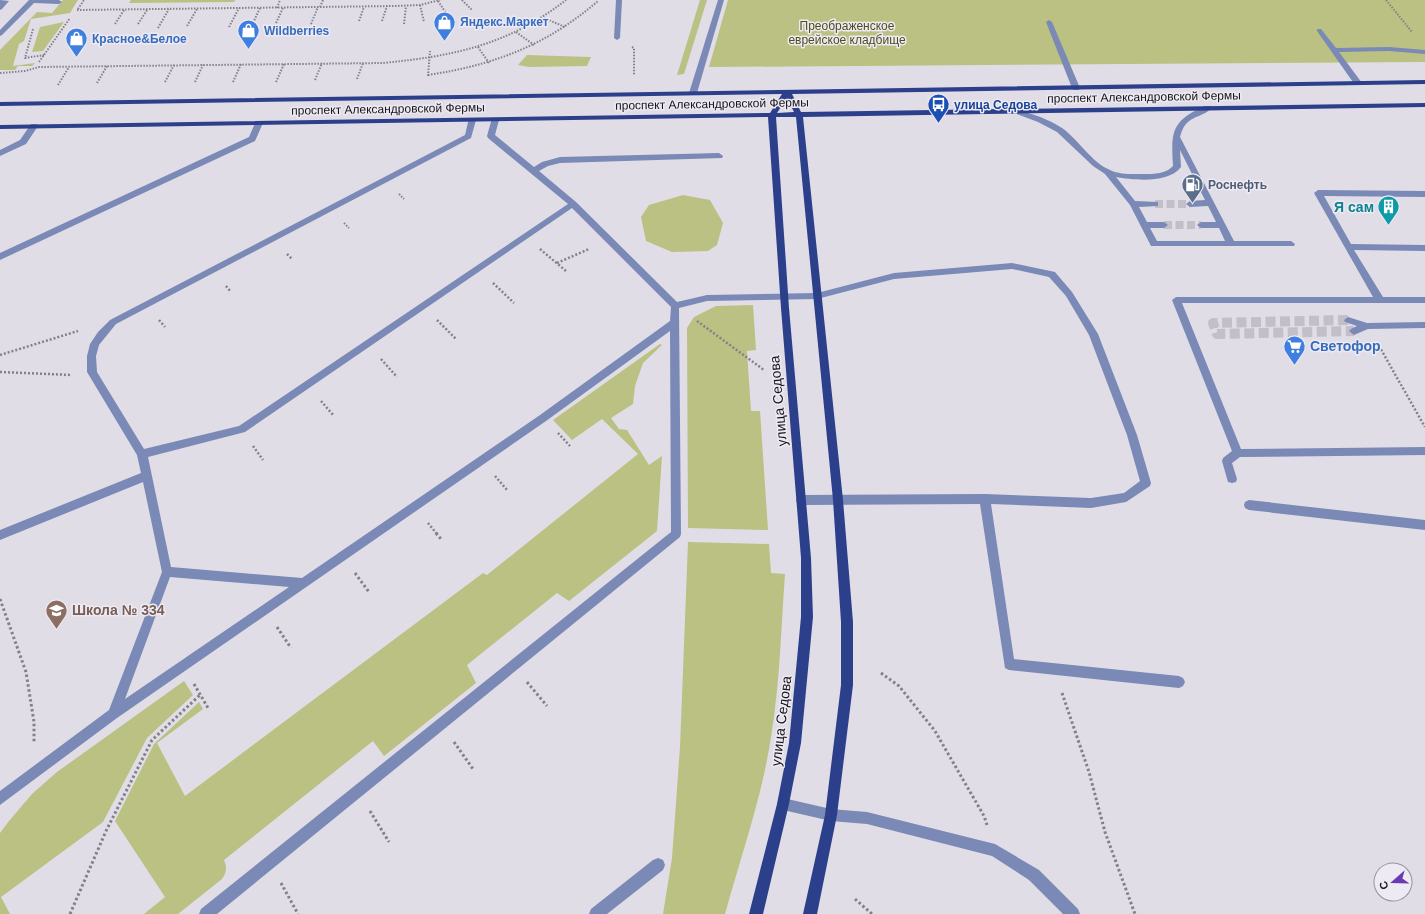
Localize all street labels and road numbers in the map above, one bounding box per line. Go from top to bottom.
street label: проспект Александровской Фермы [1047,88,1241,106]
street label: проспект Александровской Фермы [615,95,809,113]
street label: проспект Александровской Фермы [291,100,485,118]
street label: улица Седова [766,355,790,447]
street label: улица Седова [768,675,795,767]

